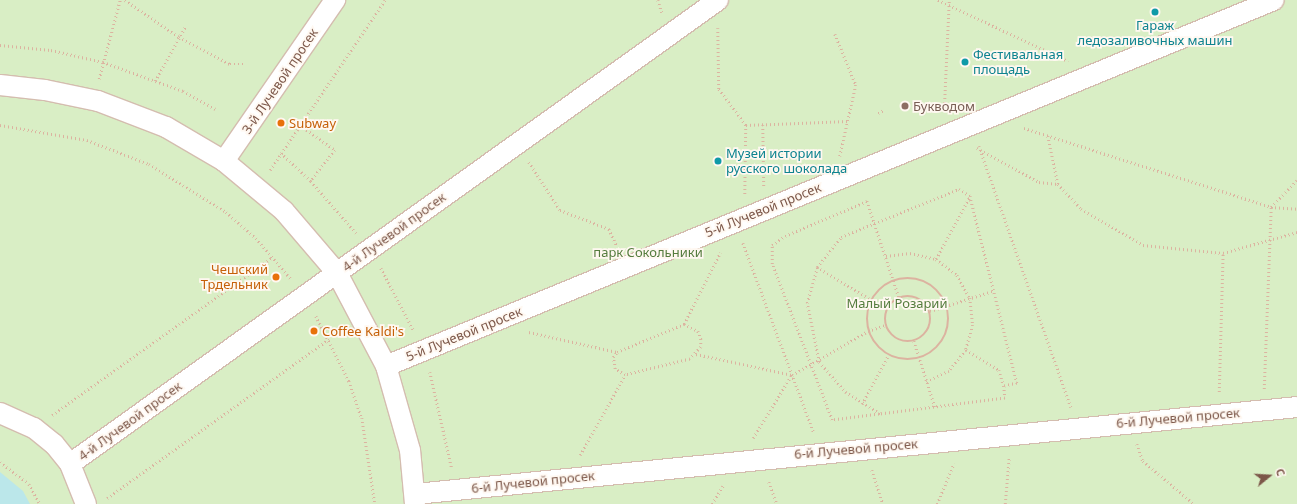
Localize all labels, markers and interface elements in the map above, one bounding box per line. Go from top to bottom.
marker: Гараж ледозаливочных машин [1150,7,1160,17]
place label: Гараж ледозаливочных машин [1078,18,1232,49]
street label: 3-й Лучевой просек [239,25,321,137]
place label: Фестивальная площадь [973,47,1063,78]
marker: Фестивальная площадь [960,57,970,67]
place label: Букводом [913,98,975,114]
marker: Букводом [900,101,910,111]
place label: Subway [289,115,336,131]
marker: Subway [276,118,286,128]
place label: Музей истории русского шоколада [726,146,847,177]
marker: Музей истории русского шоколада [713,156,723,166]
street label: 5-й Лучевой просек [703,180,823,240]
street label: 4-й Лучевой просек [339,189,449,275]
park label: парк Сокольники [593,244,703,260]
place label: Чешский Трдельник [201,262,268,293]
marker: Чешский Трдельник [271,272,281,282]
park label: Малый Розарий [846,295,948,311]
street label: 5-й Лучевой просек [404,304,524,364]
place label: Coffee Kaldi's [322,323,404,339]
marker: Coffee Kaldi's [309,326,319,336]
street label: 4-й Лучевой просек [75,378,185,464]
street label: 6-й Лучевой просек [1116,405,1240,431]
street label: 6-й Лучевой просек [794,436,918,462]
north arrow [1249,456,1289,496]
text: С [1273,466,1289,478]
street label: 6-й Лучевой просек [471,468,595,496]

